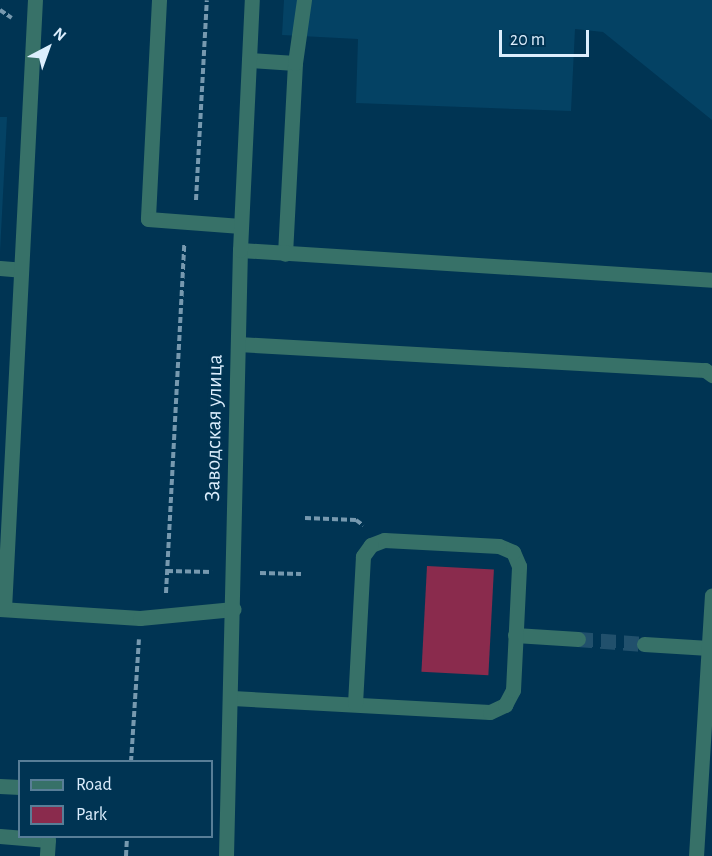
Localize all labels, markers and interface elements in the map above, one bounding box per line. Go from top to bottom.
north arrow [18,18,78,78]
scale bar [502,18,592,56]
text: N [50,25,69,44]
text: 20 m [510,31,545,49]
street label: Заводская улица [200,354,228,502]
legend [18,760,213,838]
text: Road [76,776,112,794]
text: Park [76,806,107,824]

